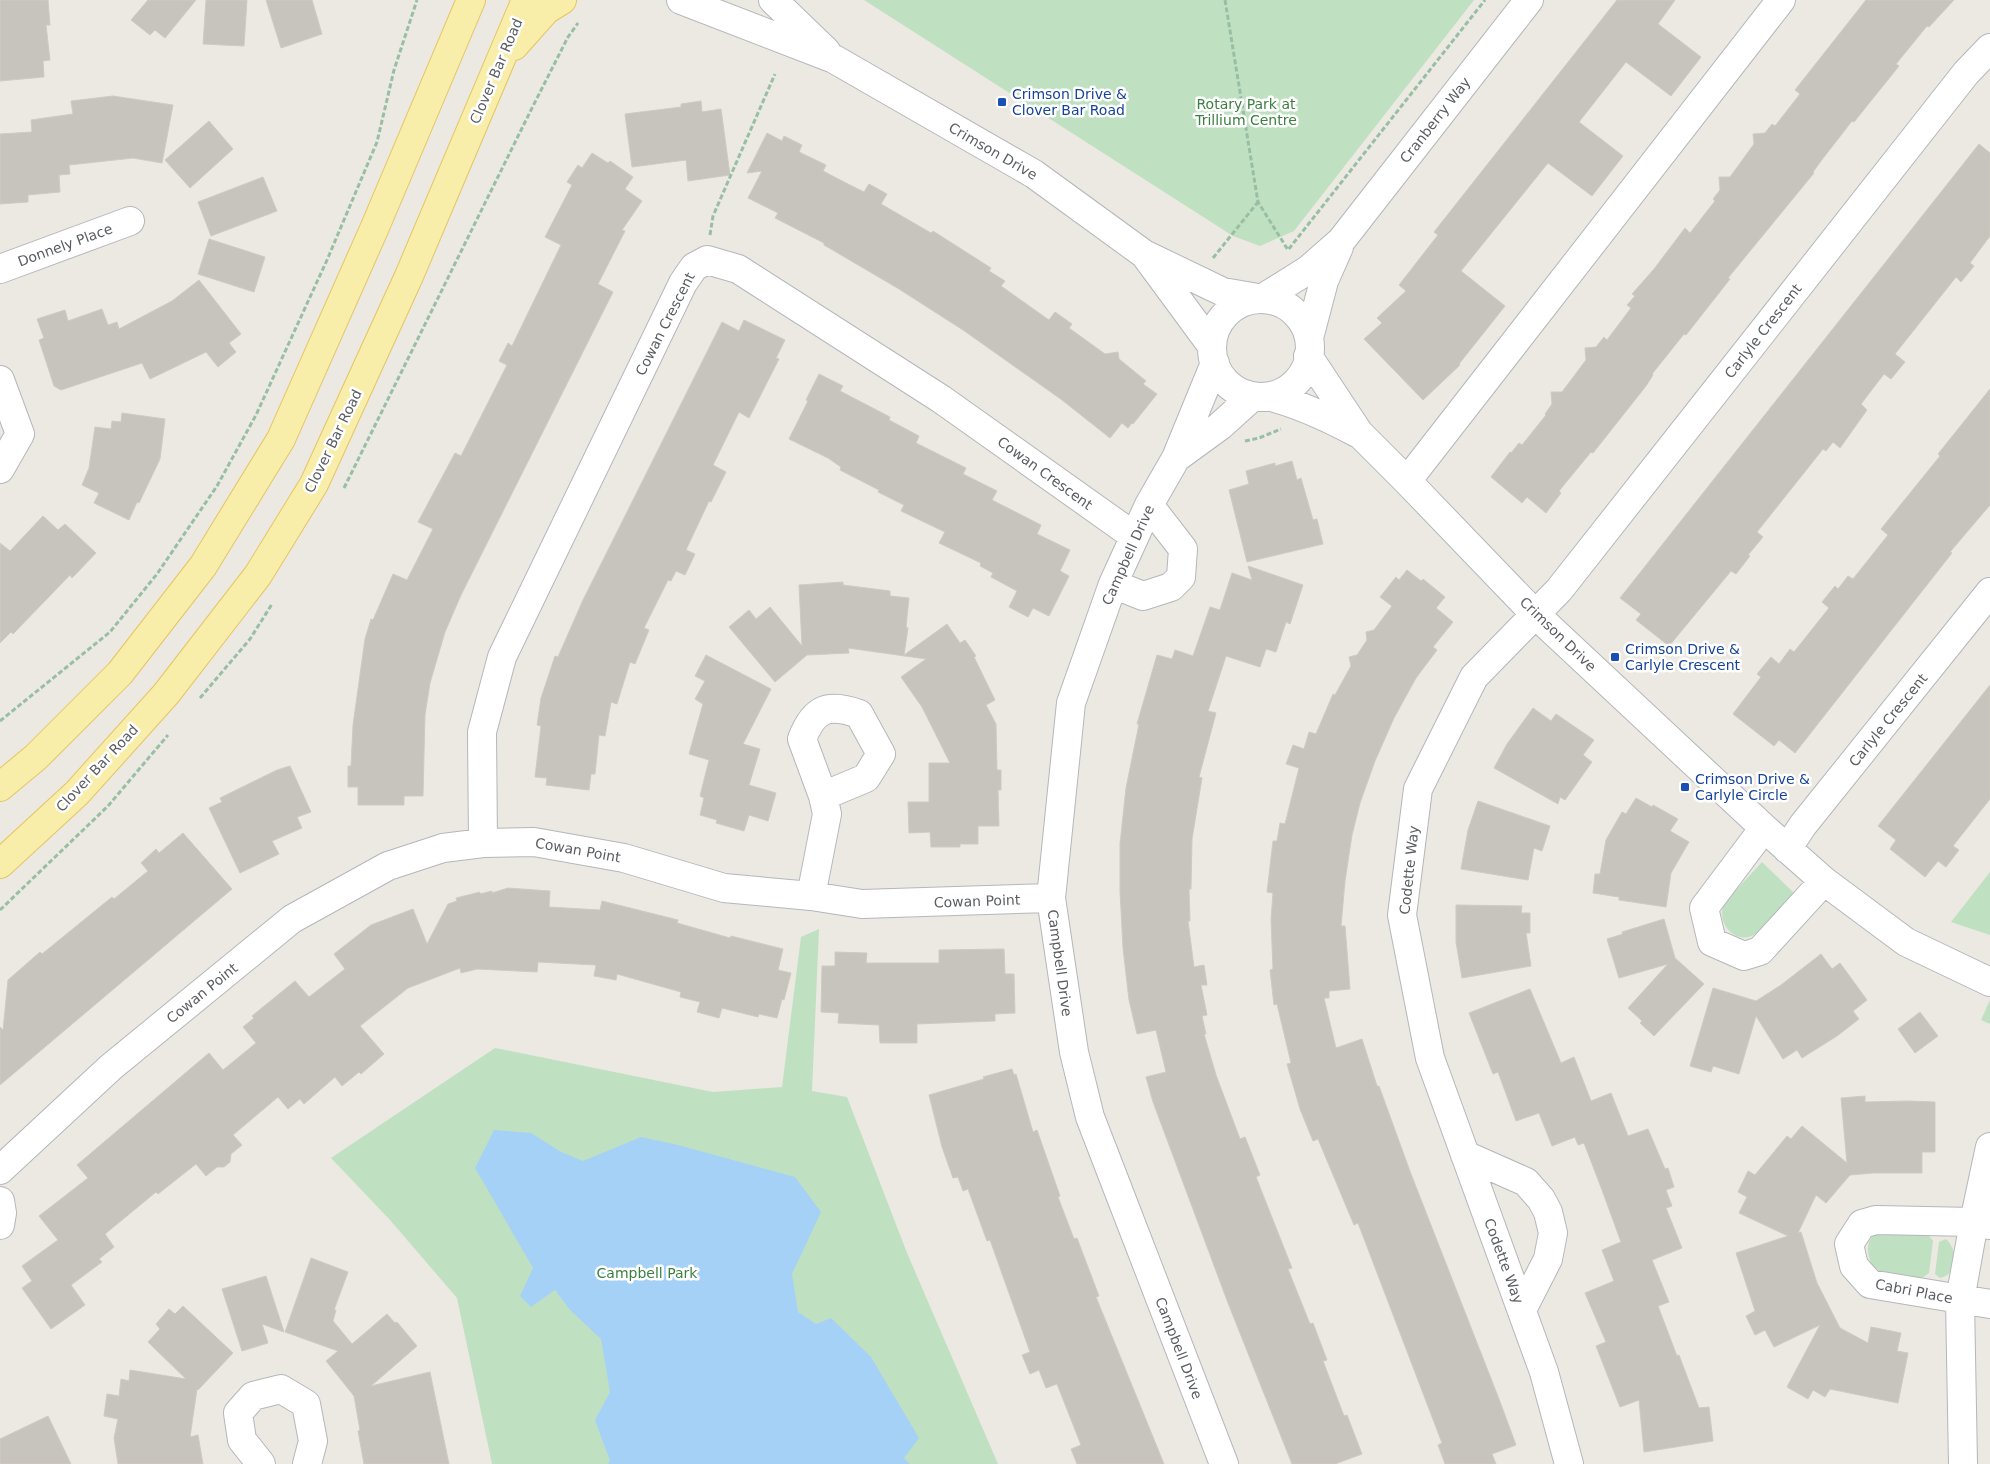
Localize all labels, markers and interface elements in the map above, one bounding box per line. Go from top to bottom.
street label: Clover Bar Road [467,16,525,126]
street label: Cranberry Way [1397,74,1473,166]
place label: Crimson Drive & Clover Bar Road [1012,86,1127,118]
marker: Crimson Drive & Clover Bar Road [996,96,1008,108]
park label: Rotary Park at Trillium Centre [1194,96,1297,128]
street label: Crimson Drive [946,119,1040,183]
street label: Donnely Place [15,220,115,270]
street label: Cowan Crescent [632,269,698,378]
street label: Carlyle Crescent [1721,280,1805,381]
street label: Clover Bar Road [301,387,365,495]
street label: Cowan Crescent [994,433,1096,513]
street label: Campbell Drive [1099,502,1157,608]
street label: Crimson Drive [1517,594,1599,674]
place label: Crimson Drive & Carlyle Crescent [1625,641,1741,673]
marker: Crimson Drive & Carlyle Crescent [1609,651,1621,663]
street label: Carlyle Crescent [1846,670,1931,770]
street label: Clover Bar Road [53,721,141,815]
place label: Crimson Drive & Carlyle Circle [1695,771,1810,803]
marker: Crimson Drive & Carlyle Circle [1679,781,1691,793]
street label: Codette Way [1396,825,1422,915]
street label: Cowan Point [534,835,622,865]
street label: Cowan Point [934,891,1021,911]
street label: Campbell Drive [1045,908,1075,1018]
street label: Cowan Point [163,959,241,1026]
street label: Codette Way [1481,1216,1527,1306]
park label: Campbell Park [597,1265,698,1281]
street label: Cabri Place [1874,1276,1954,1306]
street label: Campbell Drive [1152,1295,1206,1401]

